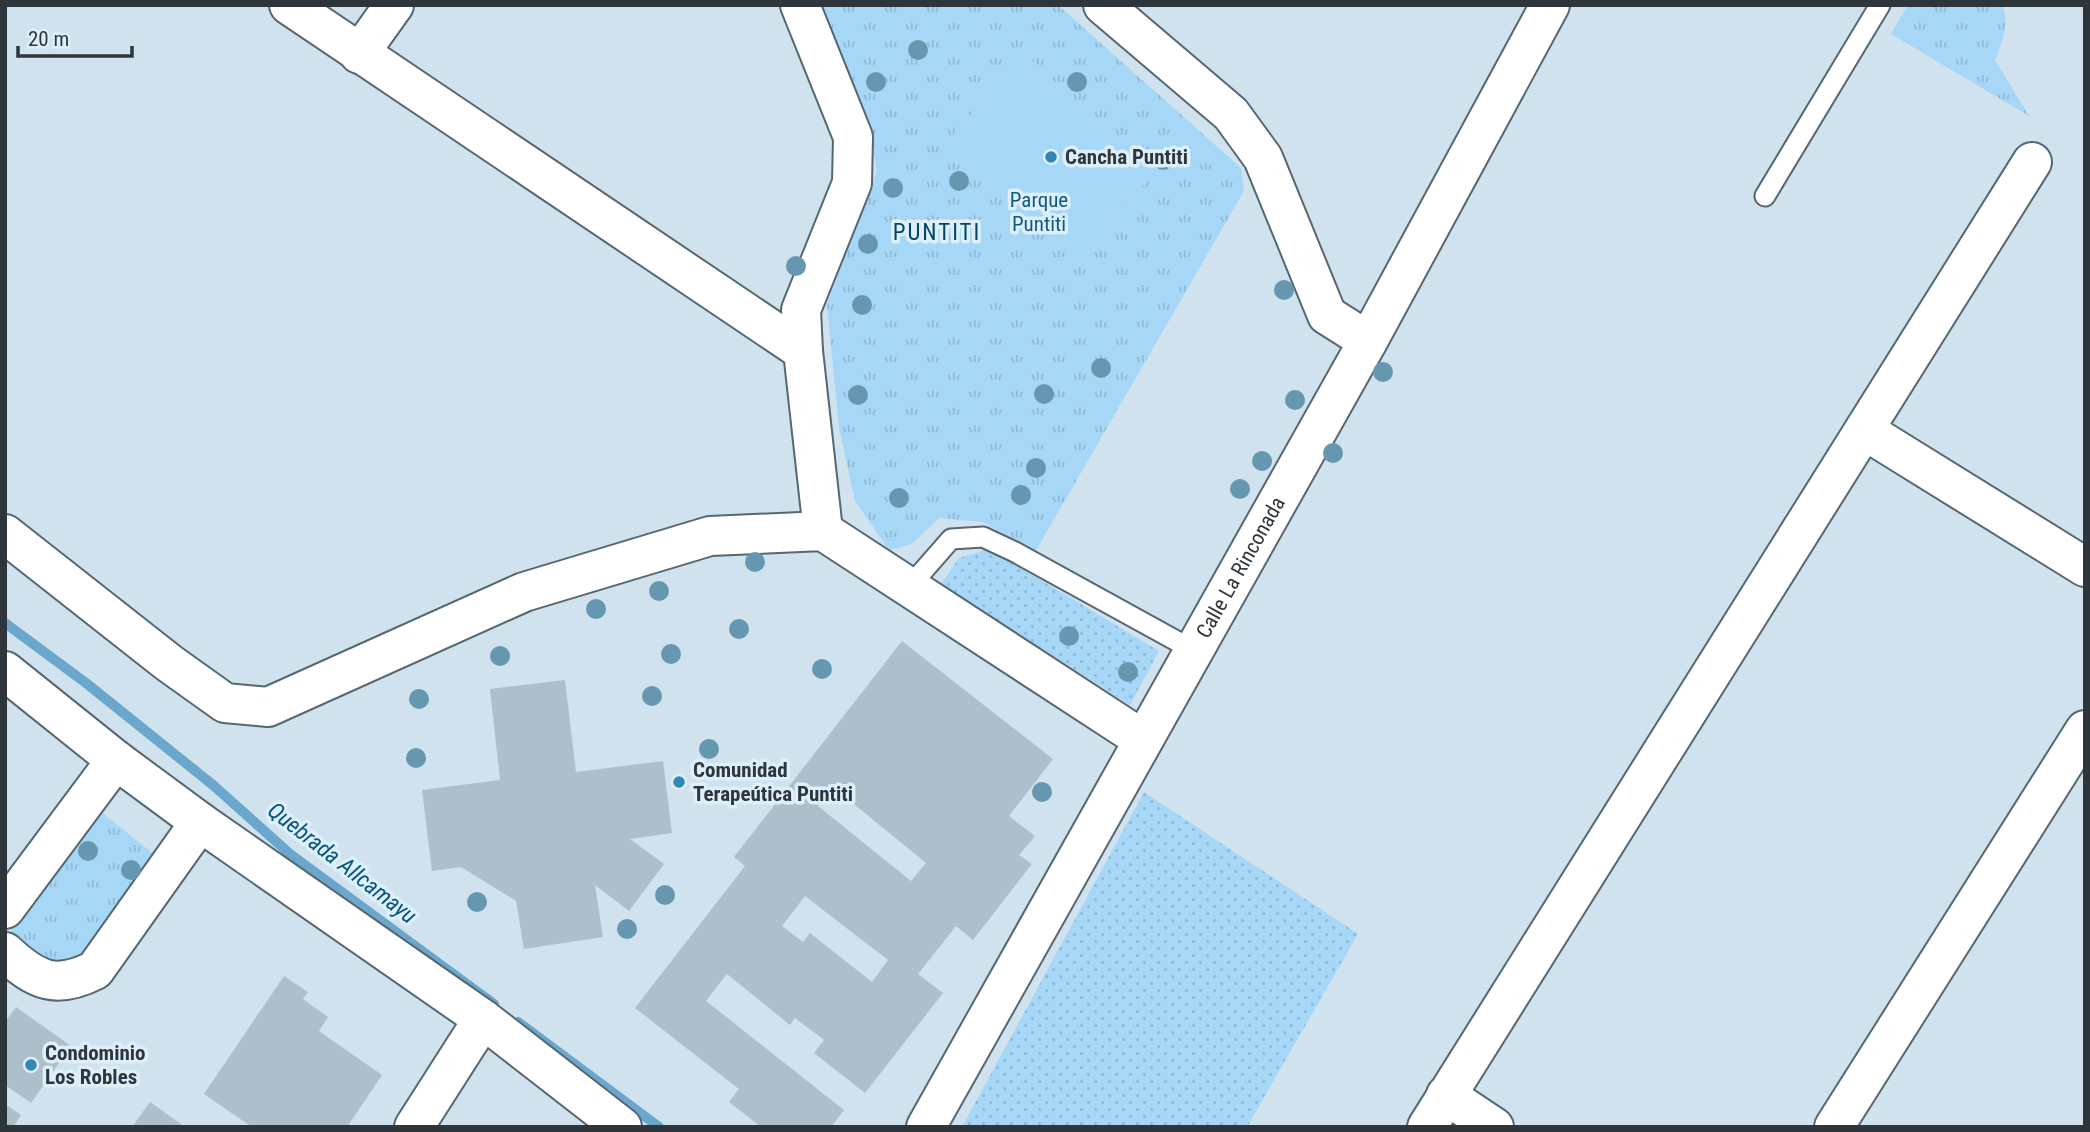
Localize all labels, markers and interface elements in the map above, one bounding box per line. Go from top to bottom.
scale bar [18,14,131,58]
text: 20 m [28,27,69,51]
place label: Cancha Puntiti [1065,145,1188,169]
marker: Cancha Puntiti [1043,149,1059,165]
park label: Parque Puntiti [1010,188,1068,236]
district label: PUNTITI [893,219,981,246]
street label: Calle La Rinconada [1191,493,1290,642]
place label: Comunidad Terapeútica Puntiti [693,758,853,806]
marker: Comunidad Terapeútica Puntiti [671,774,687,790]
water label: Quebrada Allcamayu [262,797,422,930]
place label: Condominio Los Robles [45,1041,146,1089]
marker: Condominio Los Robles [23,1057,39,1073]

